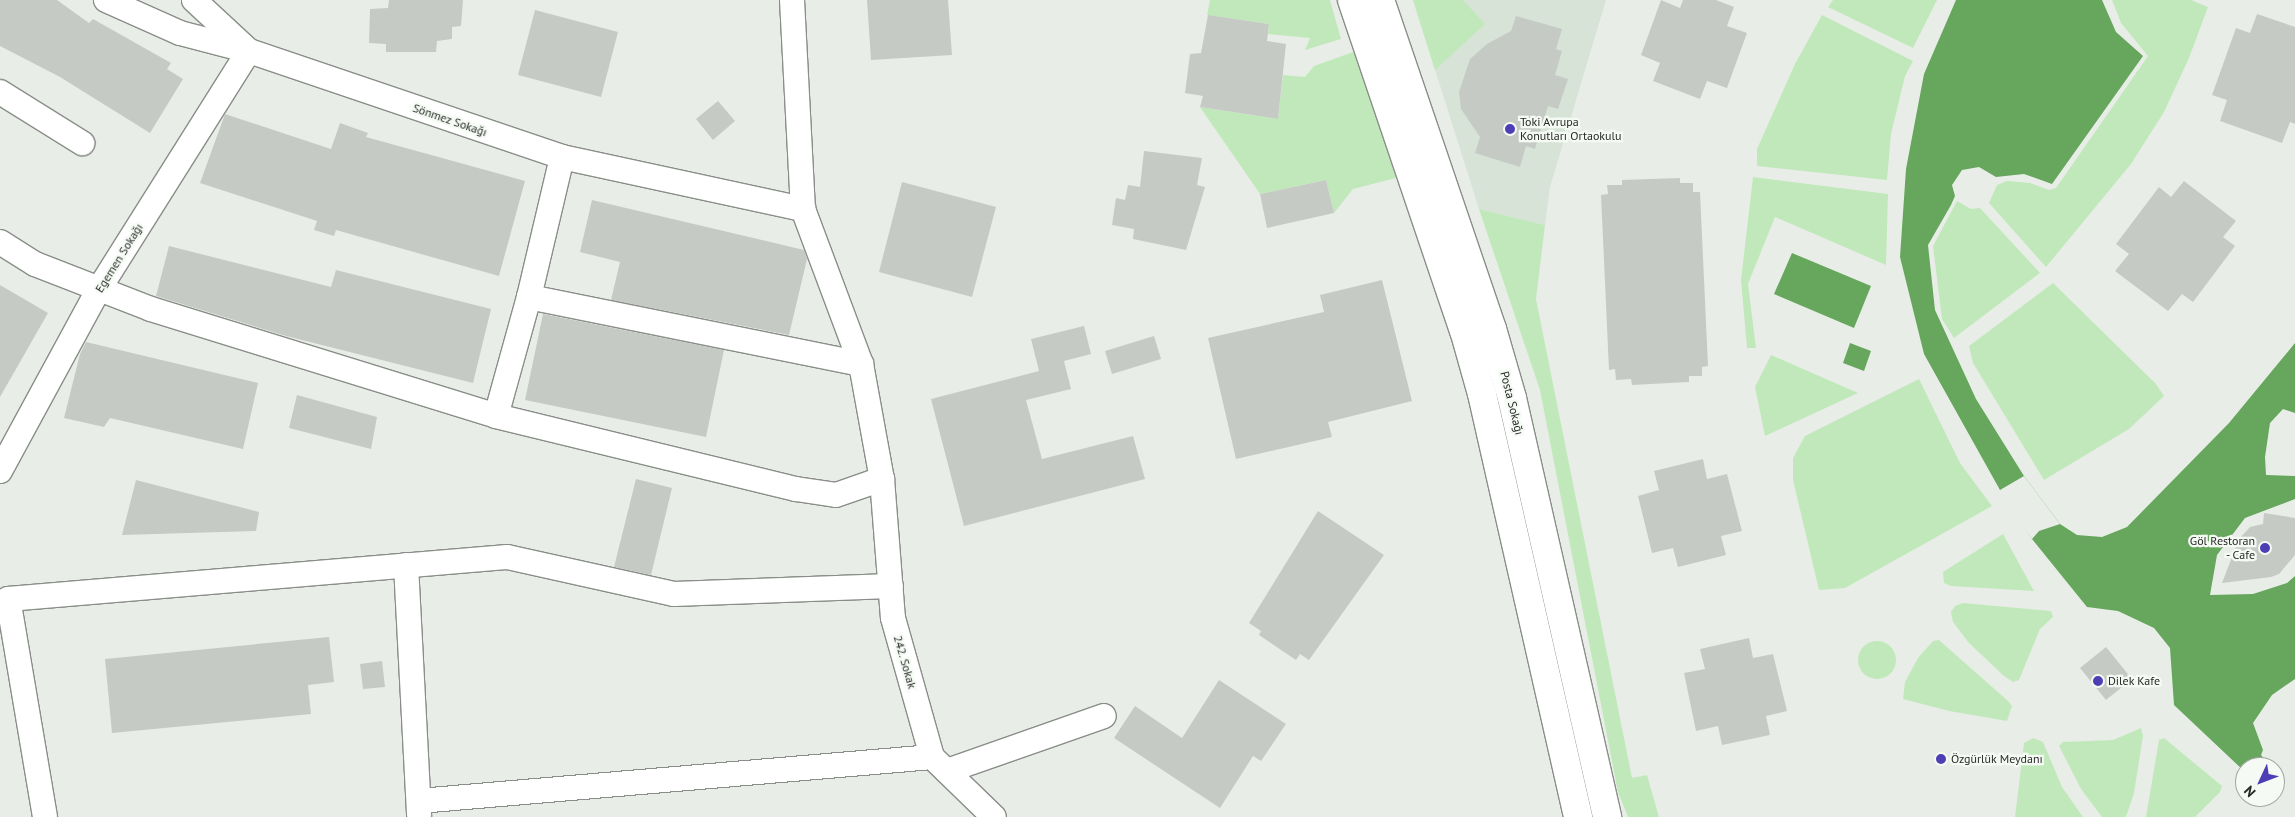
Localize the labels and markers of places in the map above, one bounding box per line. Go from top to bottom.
place label: Toki Avrupa Konutları Ortaokulu [1520,115,1622,143]
marker: Toki Avrupa Konutları Ortaokulu [1504,123,1516,135]
place label: Göl Restoran - Cafe [2190,534,2255,562]
marker: Göl Restoran - Cafe [2259,542,2271,554]
place label: Dilek Kafe [2108,674,2160,688]
marker: Dilek Kafe [2092,675,2104,687]
place label: Özgürlük Meydanı [1951,752,2043,766]
marker: Özgürlük Meydanı [1935,753,1947,765]

